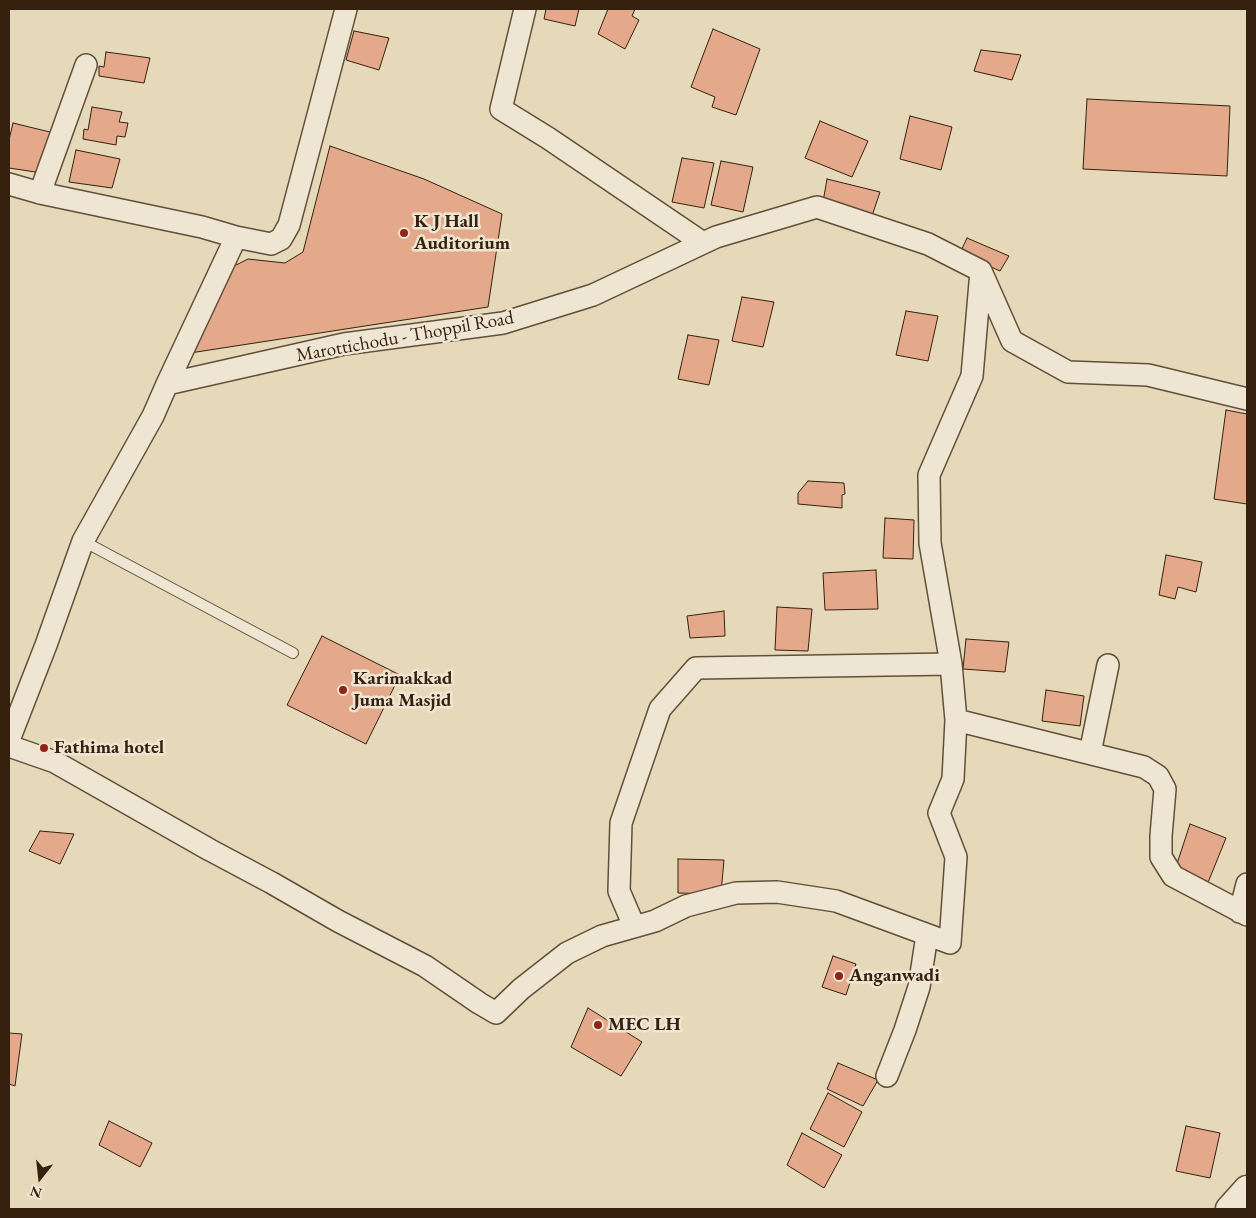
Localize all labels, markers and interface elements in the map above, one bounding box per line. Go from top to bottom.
place label: K J Hall Auditorium [414,211,510,255]
marker: K J Hall Auditorium [398,227,410,239]
street label: Marottichodu - Thoppil Road [294,307,516,367]
place label: Karimakkad Juma Masjid [353,668,453,712]
marker: Karimakkad Juma Masjid [337,684,349,696]
place label: Fathima hotel [54,737,164,759]
marker: Fathima hotel [38,742,50,754]
place label: Anganwadi [849,965,940,987]
marker: Anganwadi [833,970,845,982]
place label: MEC LH [608,1014,681,1036]
marker: MEC LH [592,1019,604,1031]
north arrow [15,1153,65,1203]
text: N [28,1182,44,1203]

